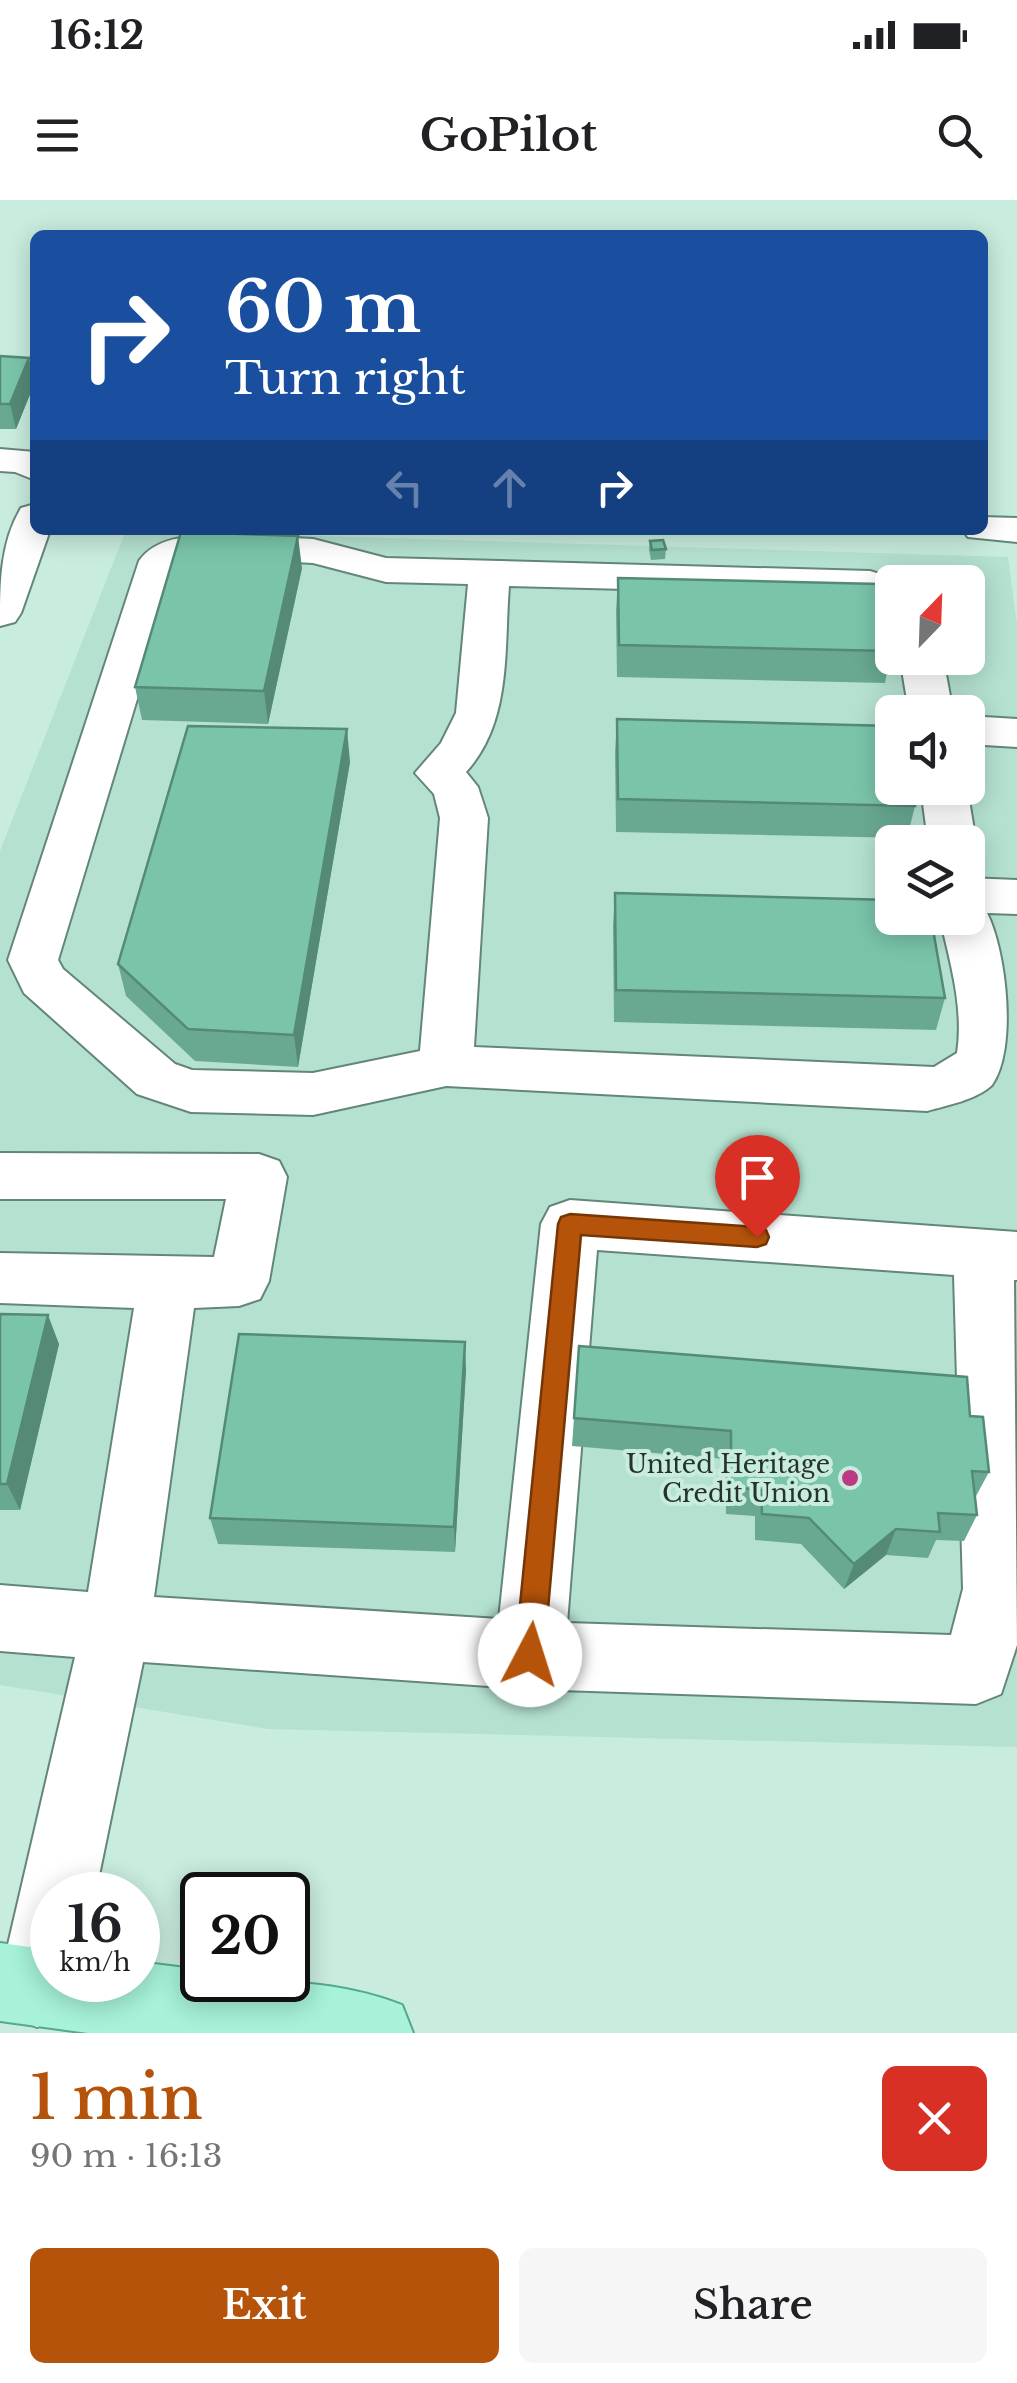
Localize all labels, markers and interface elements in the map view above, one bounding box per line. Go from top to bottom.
text: 16:12 [50,12,144,59]
text: GoPilot [420,107,597,163]
icon: menu [30,108,85,163]
icon: search [932,108,987,163]
text: 60 m [225,264,421,351]
icon: right [60,270,190,400]
text: Turn right [225,350,466,406]
icon: left [377,460,432,515]
icon: ahead [482,460,537,515]
icon: right [587,460,642,515]
north arrow [875,565,985,675]
map controls [875,565,985,935]
button: sound [875,695,985,805]
button: layers [875,825,985,935]
pin [715,1135,800,1238]
icon: arrive [730,1150,785,1205]
place label: United Heritage Credit Union [626,1449,830,1509]
marker: United Heritage Credit Union [839,1467,861,1489]
position arrow [478,1603,582,1707]
speed limit sign: 20 [180,1872,310,2002]
text: 16 [67,1893,123,1956]
text: km/h [60,1947,130,1978]
text: 1 min [30,2061,203,2135]
button: close [882,2066,987,2171]
text: 90 m · 16:13 [30,2136,222,2176]
button: Exit [30,2248,499,2363]
button: Share [519,2248,987,2363]

